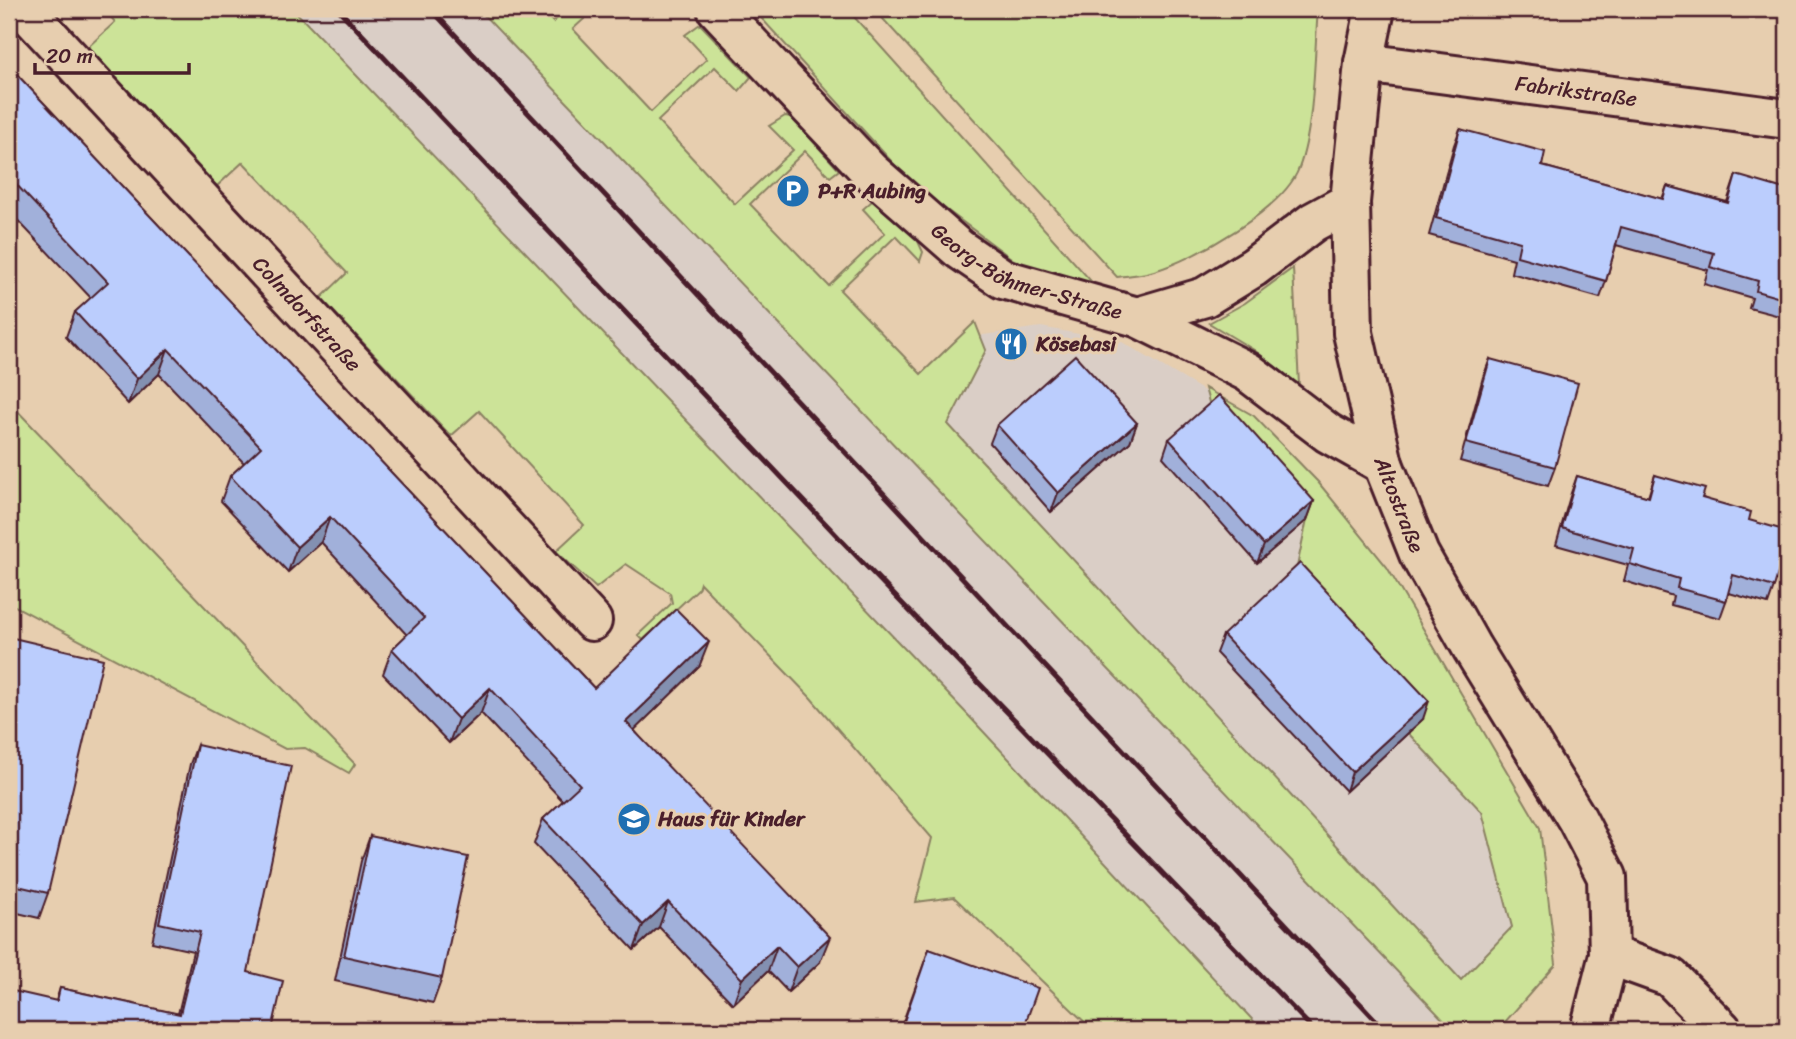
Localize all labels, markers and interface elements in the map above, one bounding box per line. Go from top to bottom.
scale bar [35,32,189,76]
text: 20 m [46,37,93,75]
street label: Fabrikstraße [1513,64,1640,118]
parking icon: P+R Aubing [774,172,812,210]
place label: P+R Aubing [818,172,926,210]
street label: Georg-Böhmer-Straße [922,213,1127,331]
street label: Colmdorfstraße [243,247,371,381]
restaurant icon: Kösebasi [992,325,1030,363]
place label: Kösebasi [1035,325,1117,363]
street label: Altostraße [1362,450,1436,559]
school or university icon: Haus für Kinder [615,800,653,838]
place label: Haus für Kinder [657,800,806,838]

